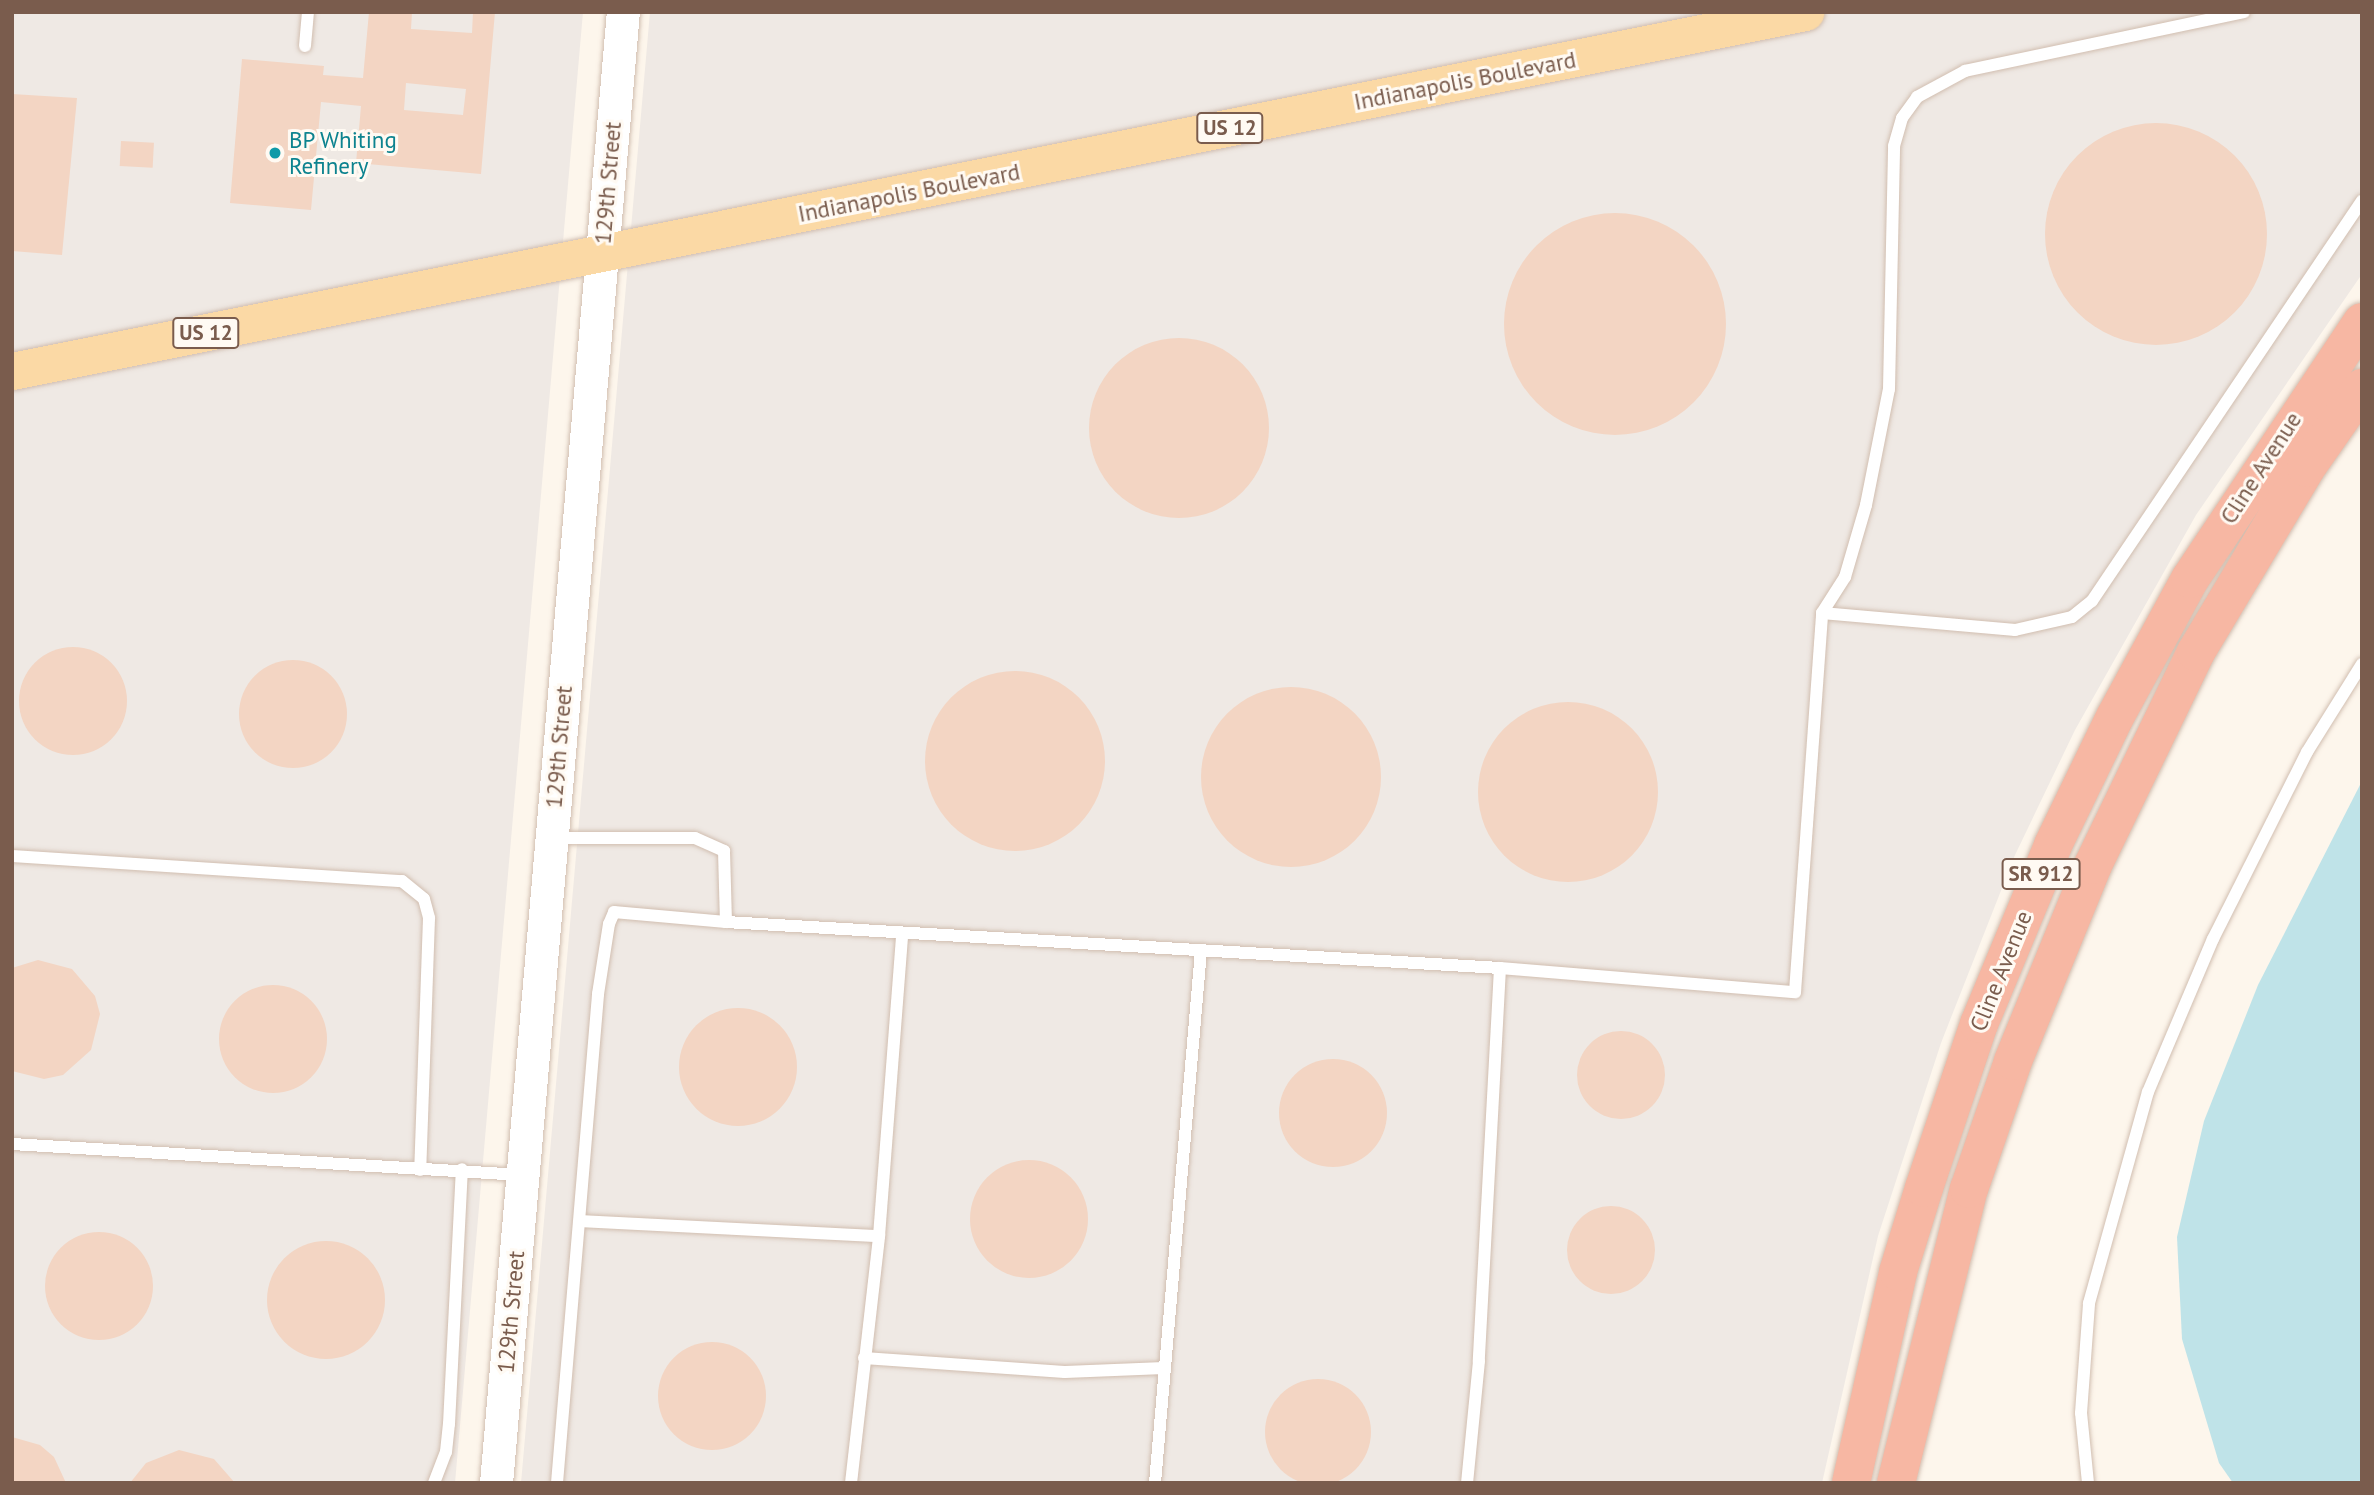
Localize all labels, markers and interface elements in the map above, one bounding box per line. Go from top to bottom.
street label: Indianapolis Boulevard [1352,46,1578,116]
road number: US 12 [1195,110,1265,146]
street label: 129th Street [589,121,627,245]
place label: BP Whiting Refinery [289,126,398,180]
marker: BP Whiting Refinery [267,145,283,161]
street label: Indianapolis Boulevard [796,158,1022,228]
road number: US 12 [171,316,241,350]
street label: Cline Avenue [2215,407,2307,529]
street label: 129th Street [540,685,578,809]
road number: SR 912 [2001,856,2081,892]
street label: Cline Avenue [1964,906,2038,1036]
street label: 129th Street [492,1250,530,1374]

